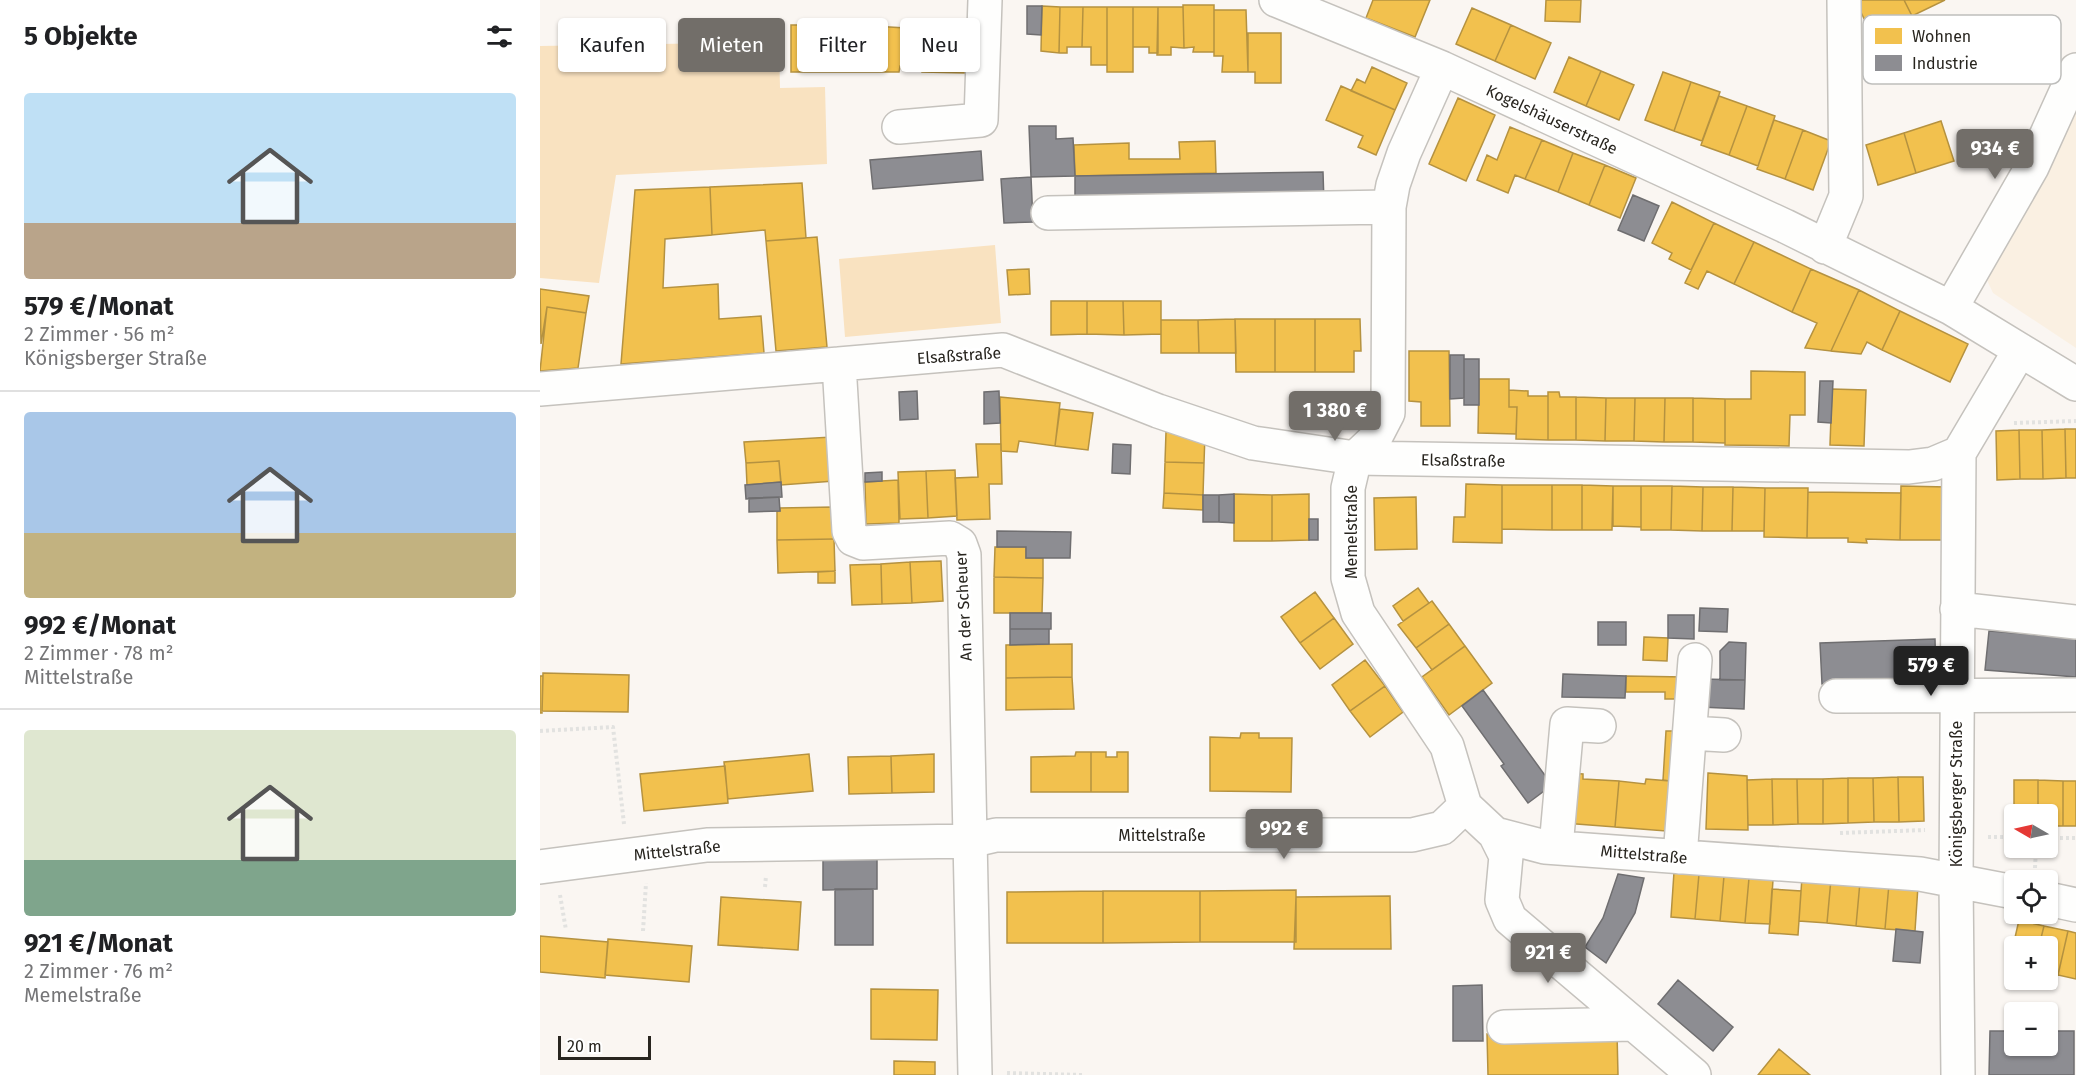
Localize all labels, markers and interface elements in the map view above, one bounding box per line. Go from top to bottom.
legend [1863,15,2061,84]
chip: Kaufen [558,18,666,72]
chip: Mieten [678,18,785,72]
chip: Filter [797,18,888,72]
chip: Neu [900,18,980,72]
icon: filters [483,20,516,53]
text: 5 Objekte [24,21,138,52]
text: Wohnen [1912,27,1971,46]
text: Industrie [1912,54,1978,73]
street label: Kogelshäuserstraße [1483,81,1621,158]
pin: 934 € [1953,129,2037,180]
icon: home [216,132,324,240]
text: 934 € [1970,136,2020,160]
text: 579 €/Monat [24,291,174,322]
text: 2 Zimmer · 56 m² [24,322,175,346]
street label: Elsaßstraße [916,343,1002,368]
text: Königsberger Straße [24,346,207,370]
pin: 1 380 € [1280,391,1390,442]
text: 1 380 € [1303,398,1367,422]
street label: Elsaßstraße [1421,450,1505,471]
icon: home [216,451,324,559]
street label: Memelstraße [1342,485,1361,579]
street label: An der Scheuer [951,550,976,661]
text: 992 €/Monat [24,610,176,641]
text: 2 Zimmer · 78 m² [24,641,173,665]
pin: 579 € [1889,646,1973,697]
text: 579 € [1907,653,1955,677]
text: Mittelstraße [24,665,133,689]
street label: Königsberger Straße [1947,721,1966,867]
icon: home [216,769,324,877]
north arrow [2004,804,2058,858]
map controls [2004,804,2058,1056]
pin: 992 € [1242,809,1326,860]
text: 992 € [1260,816,1308,840]
street label: Mittelstraße [1118,826,1206,845]
street label: Mittelstraße [633,836,722,865]
street label: Mittelstraße [1600,841,1688,868]
button: locate [2004,870,2058,924]
text: 921 €/Monat [24,928,173,959]
pin: 921 € [1506,933,1590,984]
button: + [2004,936,2058,990]
text: 921 € [1525,940,1571,964]
text: 2 Zimmer · 76 m² [24,959,173,983]
text: Memelstraße [24,983,142,1007]
button: − [2004,1002,2058,1056]
scale bar [558,1033,651,1060]
text: 20 m [567,1037,602,1056]

